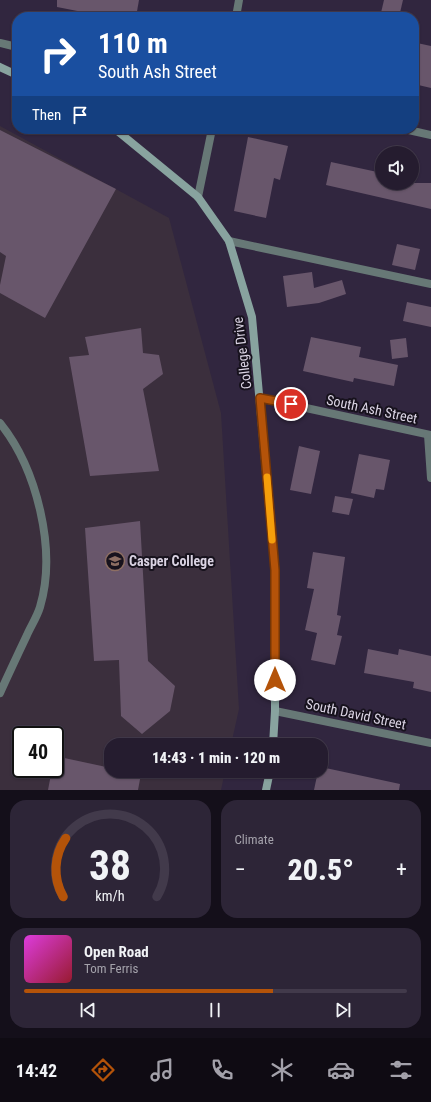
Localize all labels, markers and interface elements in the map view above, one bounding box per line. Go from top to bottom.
text: 110 m [98,27,168,60]
icon: right [32,28,84,80]
text: South Ash Street [98,61,217,82]
icon: arrive [69,104,91,126]
text: Then [32,106,61,124]
map controls [375,146,419,190]
button: sound [375,146,419,190]
street label: College Drive [230,316,254,390]
pin [274,387,308,421]
street label: South Ash Street [325,392,419,426]
icon: arrive [280,393,302,415]
school or university icon: Casper College [104,550,126,572]
place label: Casper College [129,553,214,569]
position arrow [254,659,296,701]
street label: South David Street [304,696,408,732]
speed limit sign: 40 [12,726,64,778]
text: 14:43 · 1 min · 120 m [152,749,280,767]
text: Climate [235,832,274,847]
text: 38 [89,841,131,890]
text: 20.5° [288,852,354,887]
text: − [235,857,246,882]
text: + [396,857,407,882]
text: km/h [96,888,125,904]
text: Open Road [84,943,149,961]
text: Tom Ferris [84,961,138,976]
icon: previous [77,999,99,1021]
icon: pause [204,999,226,1021]
icon: next [332,999,354,1021]
icon: directions [89,1056,117,1084]
icon: music [148,1056,176,1084]
icon: phone [208,1056,236,1084]
icon: climate [268,1056,296,1084]
icon: car [327,1056,355,1084]
icon: filters [387,1056,415,1084]
text: 14:42 [16,1060,57,1081]

